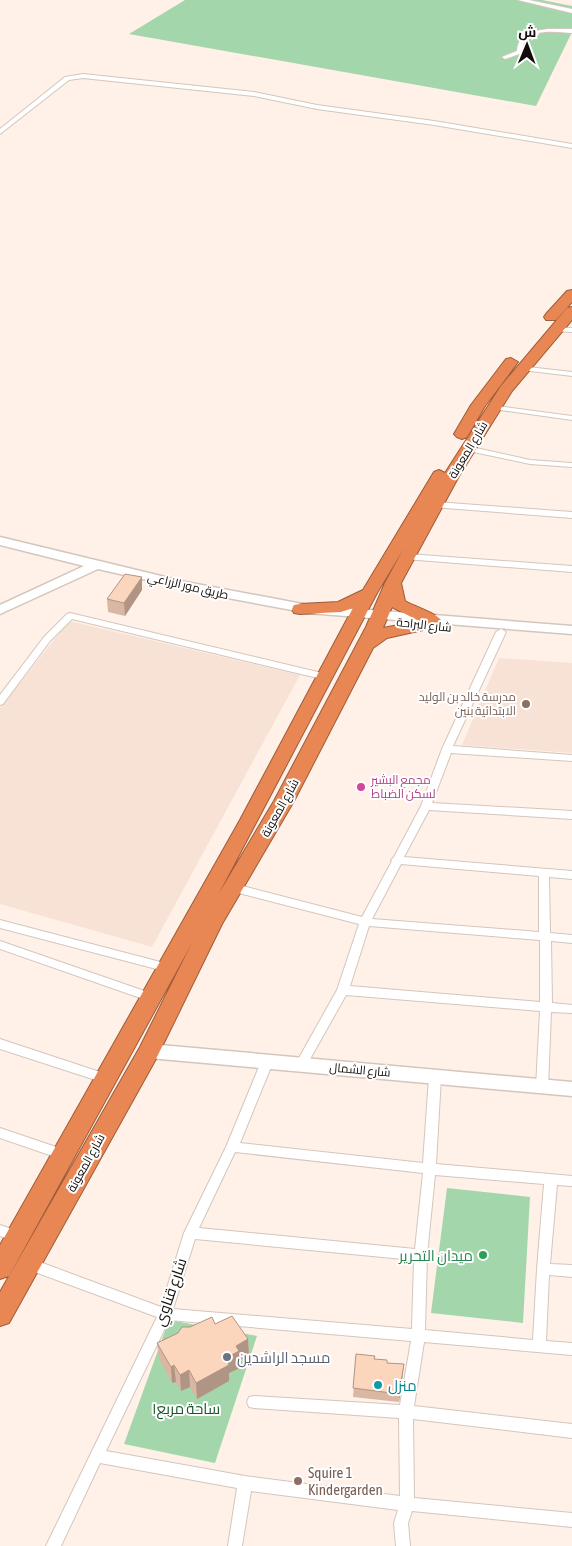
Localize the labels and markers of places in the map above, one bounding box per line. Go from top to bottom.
place label: مدرسة خالد بن الوليد الابتدائية بنين [419,690,516,718]
marker: مدرسة خالد بن الوليد الابتدائية بنين [520,698,532,710]
place label: مجمع البشير لسكن الضباط [370,773,436,801]
marker: مجمع البشير لسكن الضباط [355,781,367,793]
place label: ميدان التحرير [398,1247,473,1266]
marker: ميدان التحرير [477,1249,489,1261]
place label: مسجد الراشدين [237,1349,330,1368]
marker: مسجد الراشدين [221,1351,233,1363]
place label: منزل [388,1377,417,1395]
marker: منزل [372,1379,384,1391]
place label: Squire 1 Kindergarden [308,1464,383,1498]
marker: Squire 1 Kindergarden [292,1475,304,1487]

